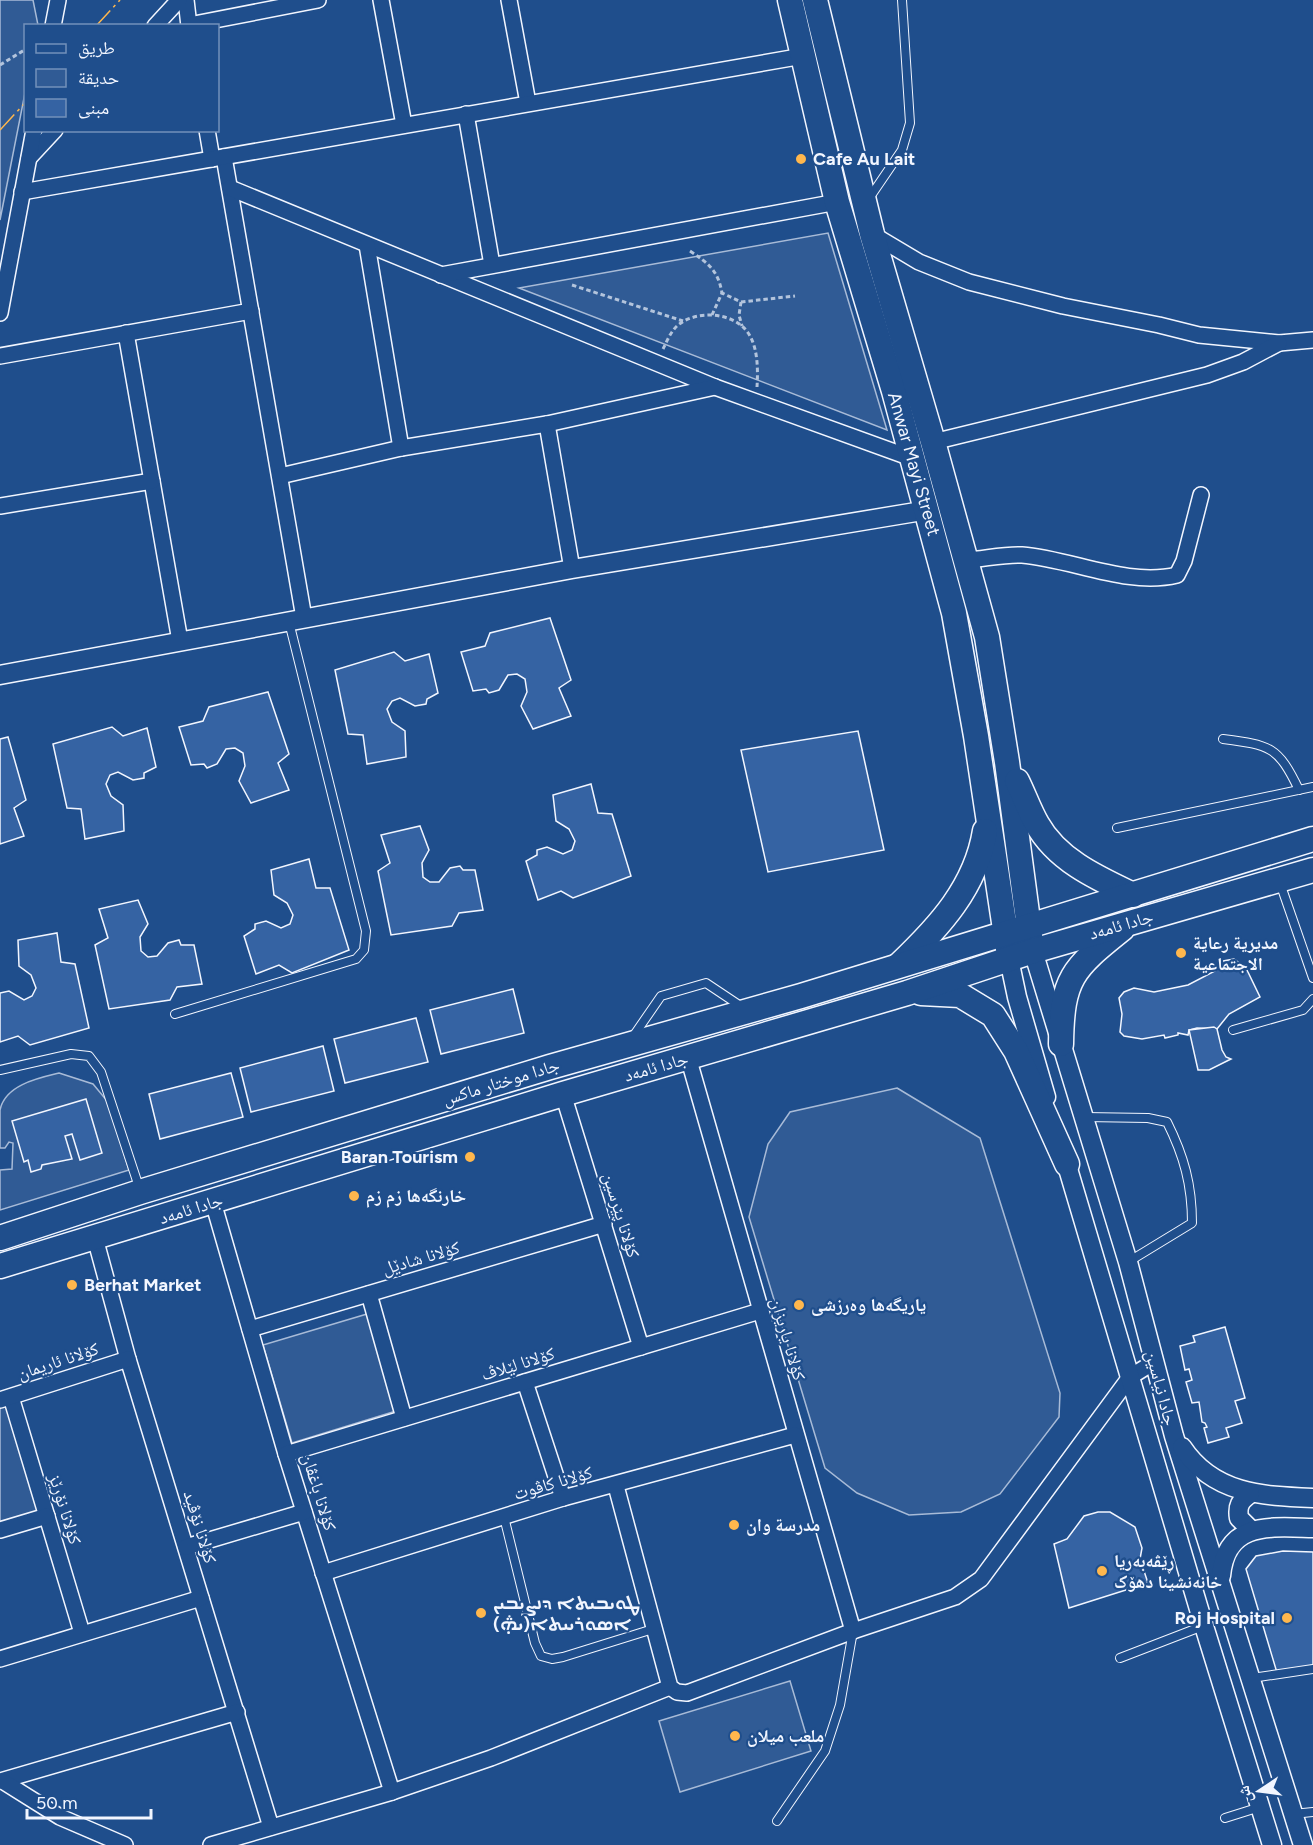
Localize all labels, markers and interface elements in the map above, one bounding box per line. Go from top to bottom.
legend [24,24,219,132]
text: طريق [78,37,115,59]
text: حديقة [78,67,119,89]
text: مبنى [78,97,109,119]
place label: Cafe Au Lait [813,148,915,170]
marker: Cafe Au Lait [794,152,808,166]
street label: Anwar Mayi Street [883,390,945,539]
street label: جادا ئامەد [1086,905,1156,945]
place label: مديرية رعاية الاجتماعية [1193,932,1278,975]
marker: مديرية رعاية الاجتماعية [1174,946,1188,960]
street label: جادا ئامەد [621,1047,691,1087]
street label: جادا موختار ماكس [440,1054,562,1110]
place label: Baran Tourism [341,1146,458,1168]
marker: Baran Tourism [463,1150,477,1164]
street label: کۆلانا پێرسین [597,1170,645,1261]
place label: خارنگەها زم زم [366,1185,466,1208]
street label: جادا ئامەد [156,1189,226,1229]
marker: خارنگەها زم زم [347,1189,361,1203]
street label: کۆلانا شادێل [380,1236,463,1280]
place label: Berhat Market [84,1274,201,1296]
marker: Berhat Market [65,1278,79,1292]
place label: ياريگەها وەرزشی [811,1294,926,1316]
street label: کۆلانا یاریزان [766,1295,810,1383]
marker: ياريگەها وەرزشی [792,1298,806,1312]
street label: کۆلانا ئاریمان [14,1337,102,1384]
street label: کۆلانا لێلاڤ [479,1342,558,1386]
street label: جادا نیاسین [1140,1348,1182,1428]
street label: کۆلانا باغڤان [297,1451,341,1534]
street label: کۆلانا کاڤوت [511,1461,596,1505]
street label: کۆلانا نۆرێز [44,1470,86,1548]
street label: کۆلانا نۆڤید [178,1488,222,1567]
place label: مدرسة وان [746,1514,820,1536]
marker: مدرسة وان [727,1518,741,1532]
place label: ڕێڤه‌به‌ریا خانەنشينا دهۆک [1114,1550,1222,1593]
marker: ڕێڤه‌به‌ریا خانەنشينا دهۆک [1095,1564,1109,1578]
place label: ܛܘܝܒܝܬܐ ܕܢܨܝܒܝܢ ܐܣܘܪܝܝܬܐ(ܞ) [493,1592,640,1635]
marker: ܛܘܝܒܝܬܐ ܕܢܨܝܒܝܢ ܐܣܘܪܝܝܬܐ(ܞ) [474,1606,488,1620]
place label: Roj Hospital [1174,1607,1275,1629]
marker: Roj Hospital [1280,1611,1294,1625]
place label: ملعب ميلان [747,1725,824,1747]
marker: ملعب ميلان [728,1729,742,1743]
north arrow [1229,1761,1289,1821]
scale bar [27,1782,152,1820]
text: ش [1234,1784,1256,1805]
text: 50 m [36,1792,78,1814]

